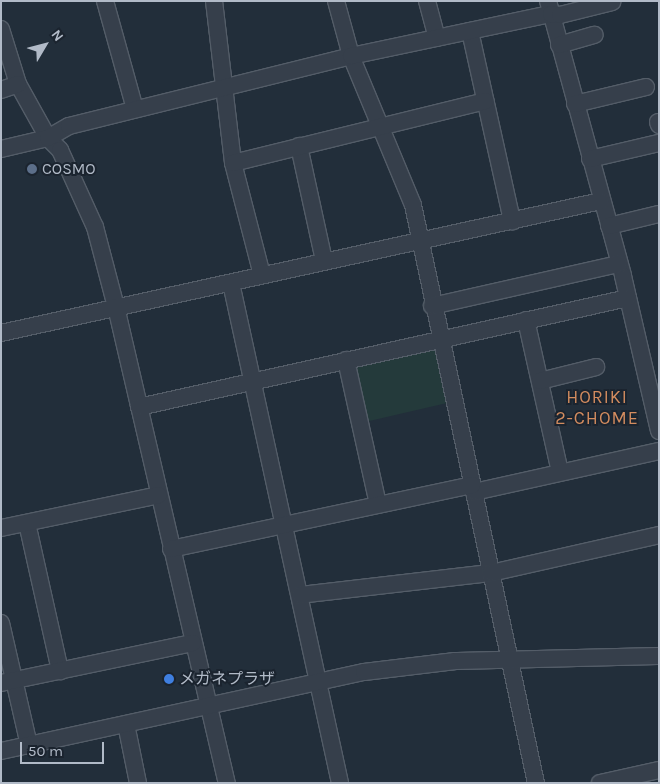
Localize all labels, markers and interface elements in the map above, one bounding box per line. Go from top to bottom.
north arrow [20,20,70,70]
text: N [48,27,67,45]
place label: COSMO [42,159,96,179]
marker: COSMO [26,163,38,175]
district label: HORIKI 2-CHOME [554,387,640,429]
place label: メガネプラザ [179,669,275,689]
marker: メガネプラザ [163,673,175,685]
scale bar [22,732,106,764]
text: 50 m [28,742,63,760]

